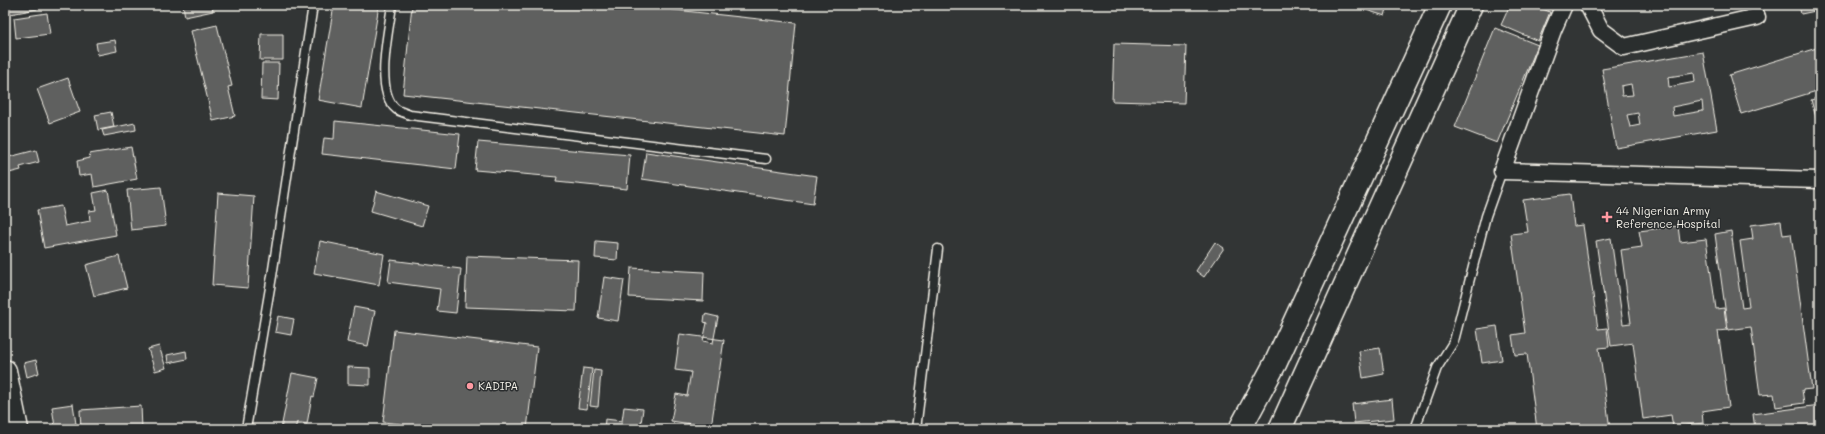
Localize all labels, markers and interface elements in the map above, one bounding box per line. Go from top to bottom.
place label: 44 Nigerian Army Reference Hospital [1616,203,1721,231]
marker: 44 Nigerian Army Reference Hospital [1601,211,1613,223]
place label: KADIPA [478,378,518,393]
marker: KADIPA [465,381,475,391]

